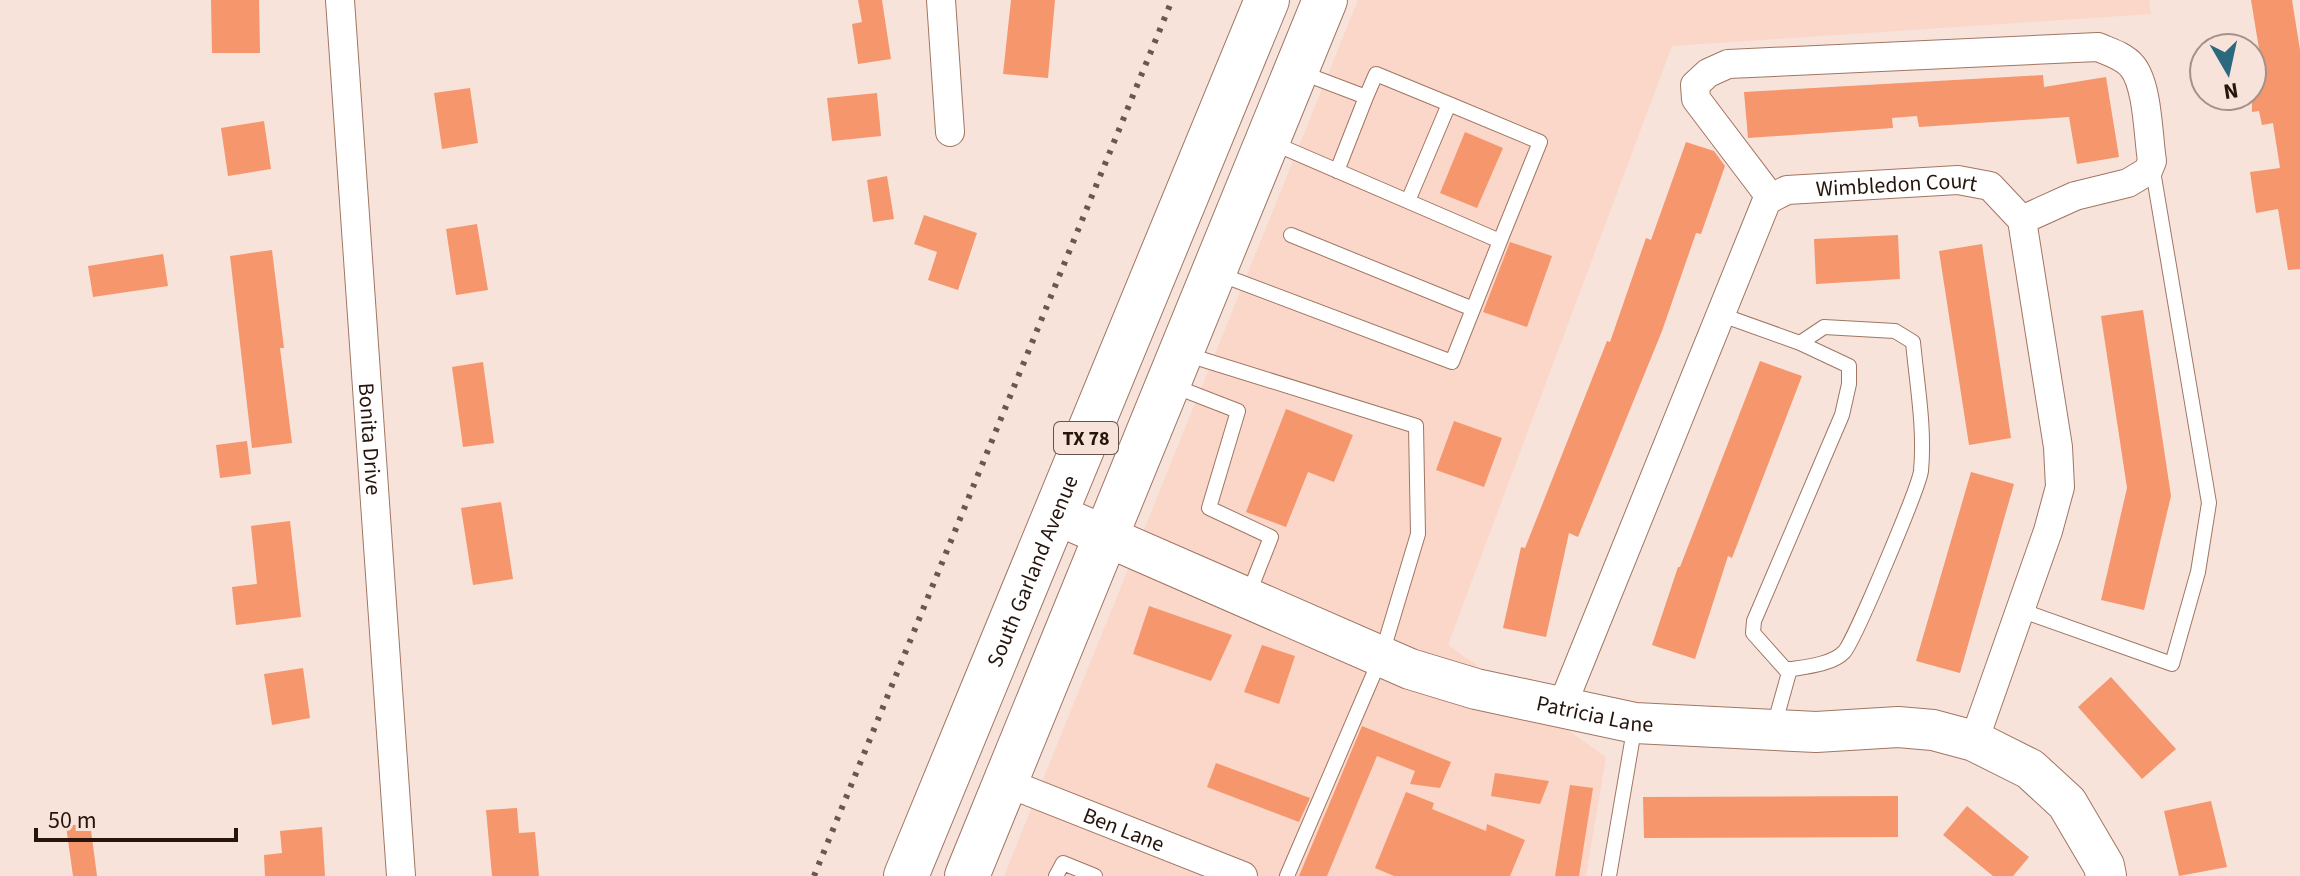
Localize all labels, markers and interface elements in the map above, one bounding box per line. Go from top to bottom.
north arrow [2188,32,2268,112]
text: N [2221,74,2241,108]
street label: Wimbledon Court [1815,165,1980,205]
street label: Bonita Drive [350,382,389,496]
road number: TX 78 [1054,422,1118,454]
street label: South Garland Avenue [979,470,1087,672]
street label: Patricia Lane [1533,687,1654,741]
scale bar [36,792,236,842]
street label: Ben Lane [1078,799,1169,860]
text: 50 m [48,803,97,838]

